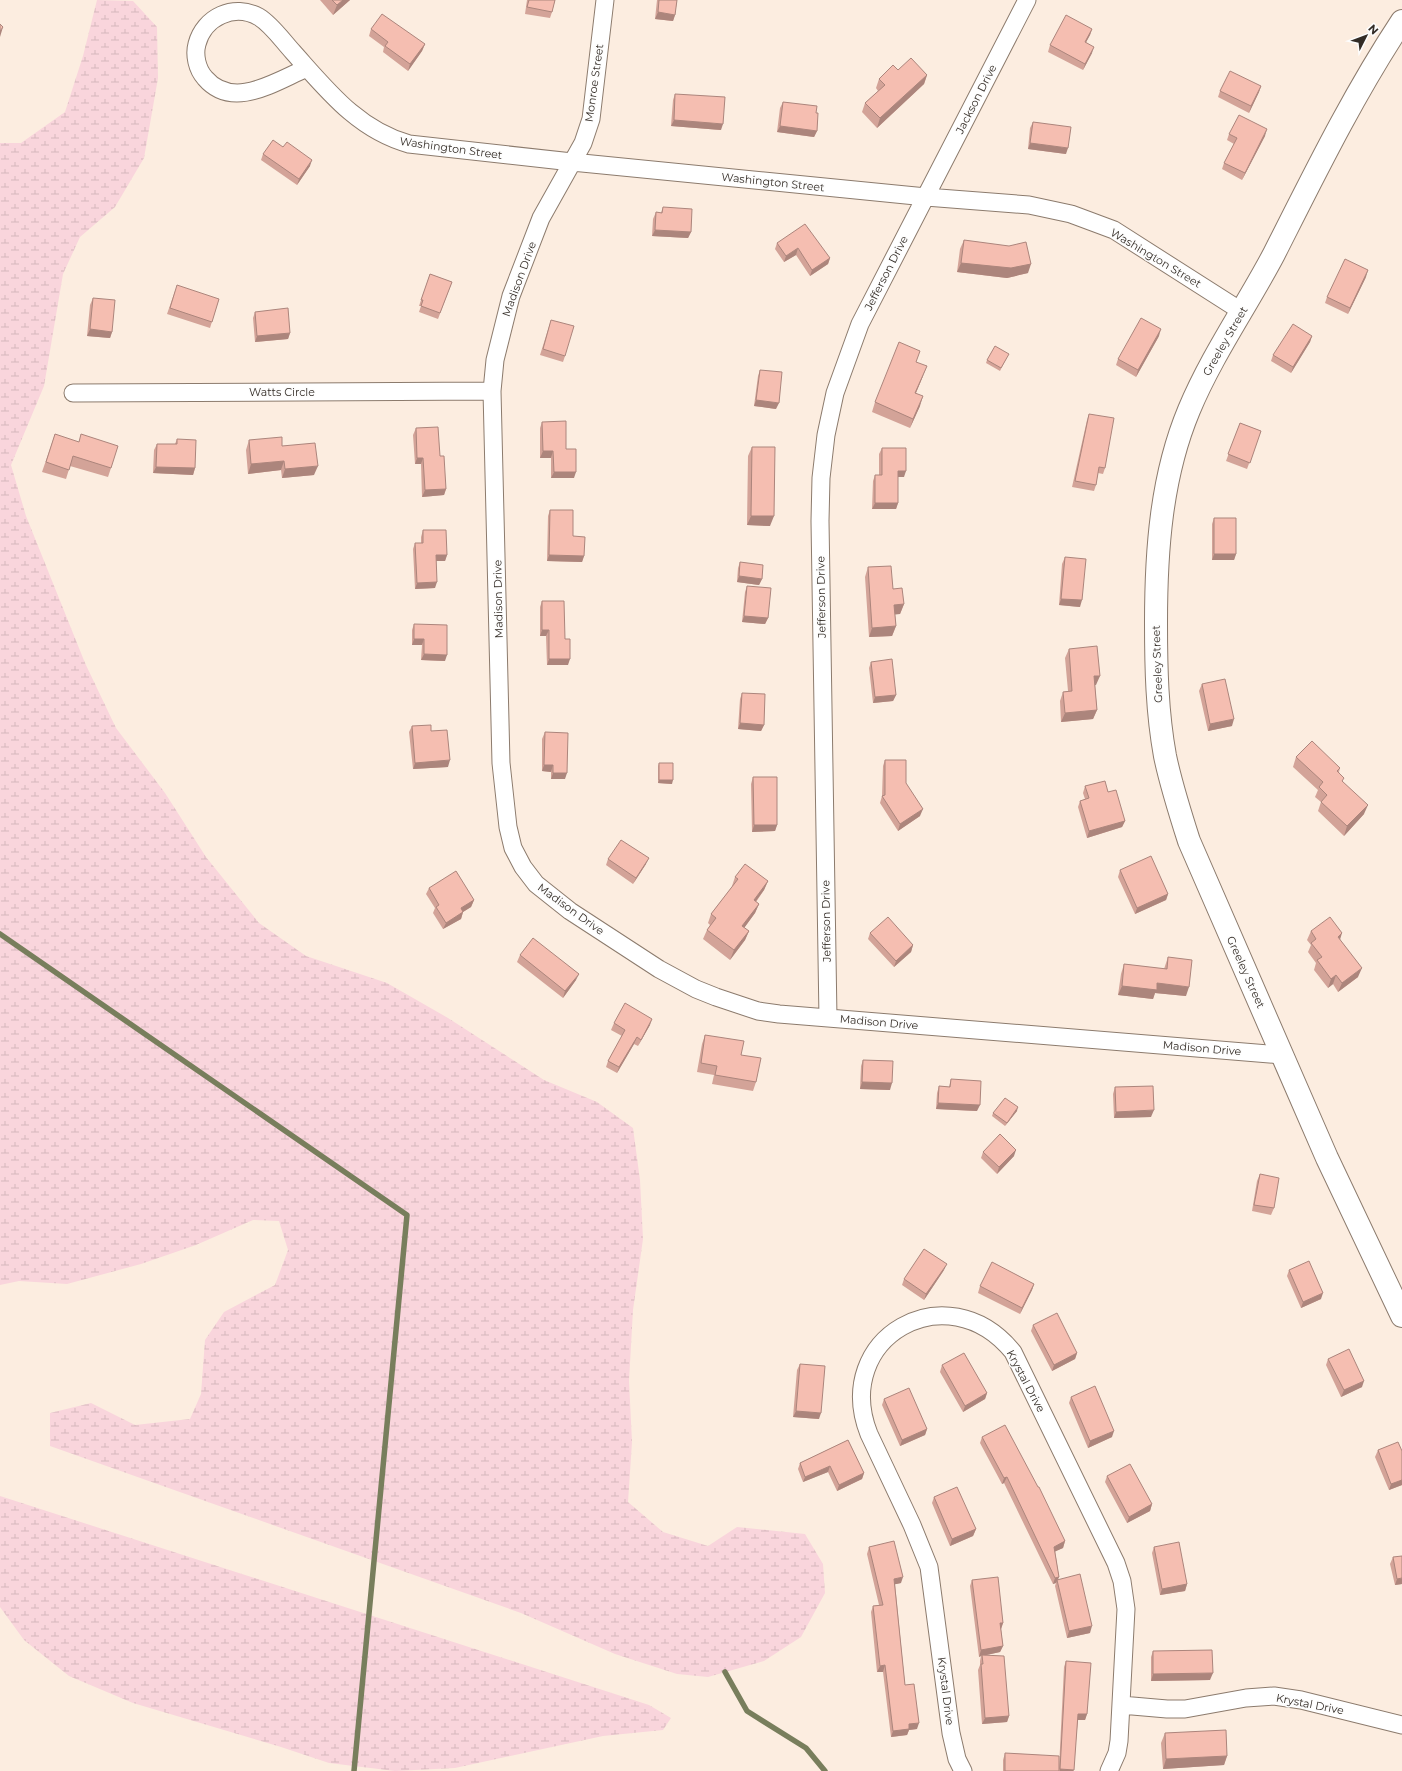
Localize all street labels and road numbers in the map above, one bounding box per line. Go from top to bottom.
street label: Monroe Street [582,42,606,123]
street label: Jackson Drive [952,62,1000,137]
street label: Washington Street [399,134,504,162]
street label: Washington Street [721,170,826,194]
street label: Washington Street [1108,225,1204,291]
street label: Jefferson Drive [861,233,911,314]
street label: Madison Drive [499,239,539,318]
street label: Greeley Street [1200,303,1251,378]
street label: Watts Circle [249,385,315,399]
street label: Jefferson Drive [813,556,829,639]
street label: Madison Drive [490,559,506,639]
street label: Greeley Street [1149,624,1165,703]
street label: Madison Drive [535,880,607,938]
street label: Jefferson Drive [818,880,834,963]
street label: Greeley Street [1224,934,1268,1011]
street label: Madison Drive [839,1012,919,1032]
street label: Madison Drive [1162,1038,1242,1058]
street label: Krystal Drive [1004,1347,1048,1415]
street label: Krystal Drive [935,1656,957,1726]
street label: Krystal Drive [1275,1691,1345,1717]

